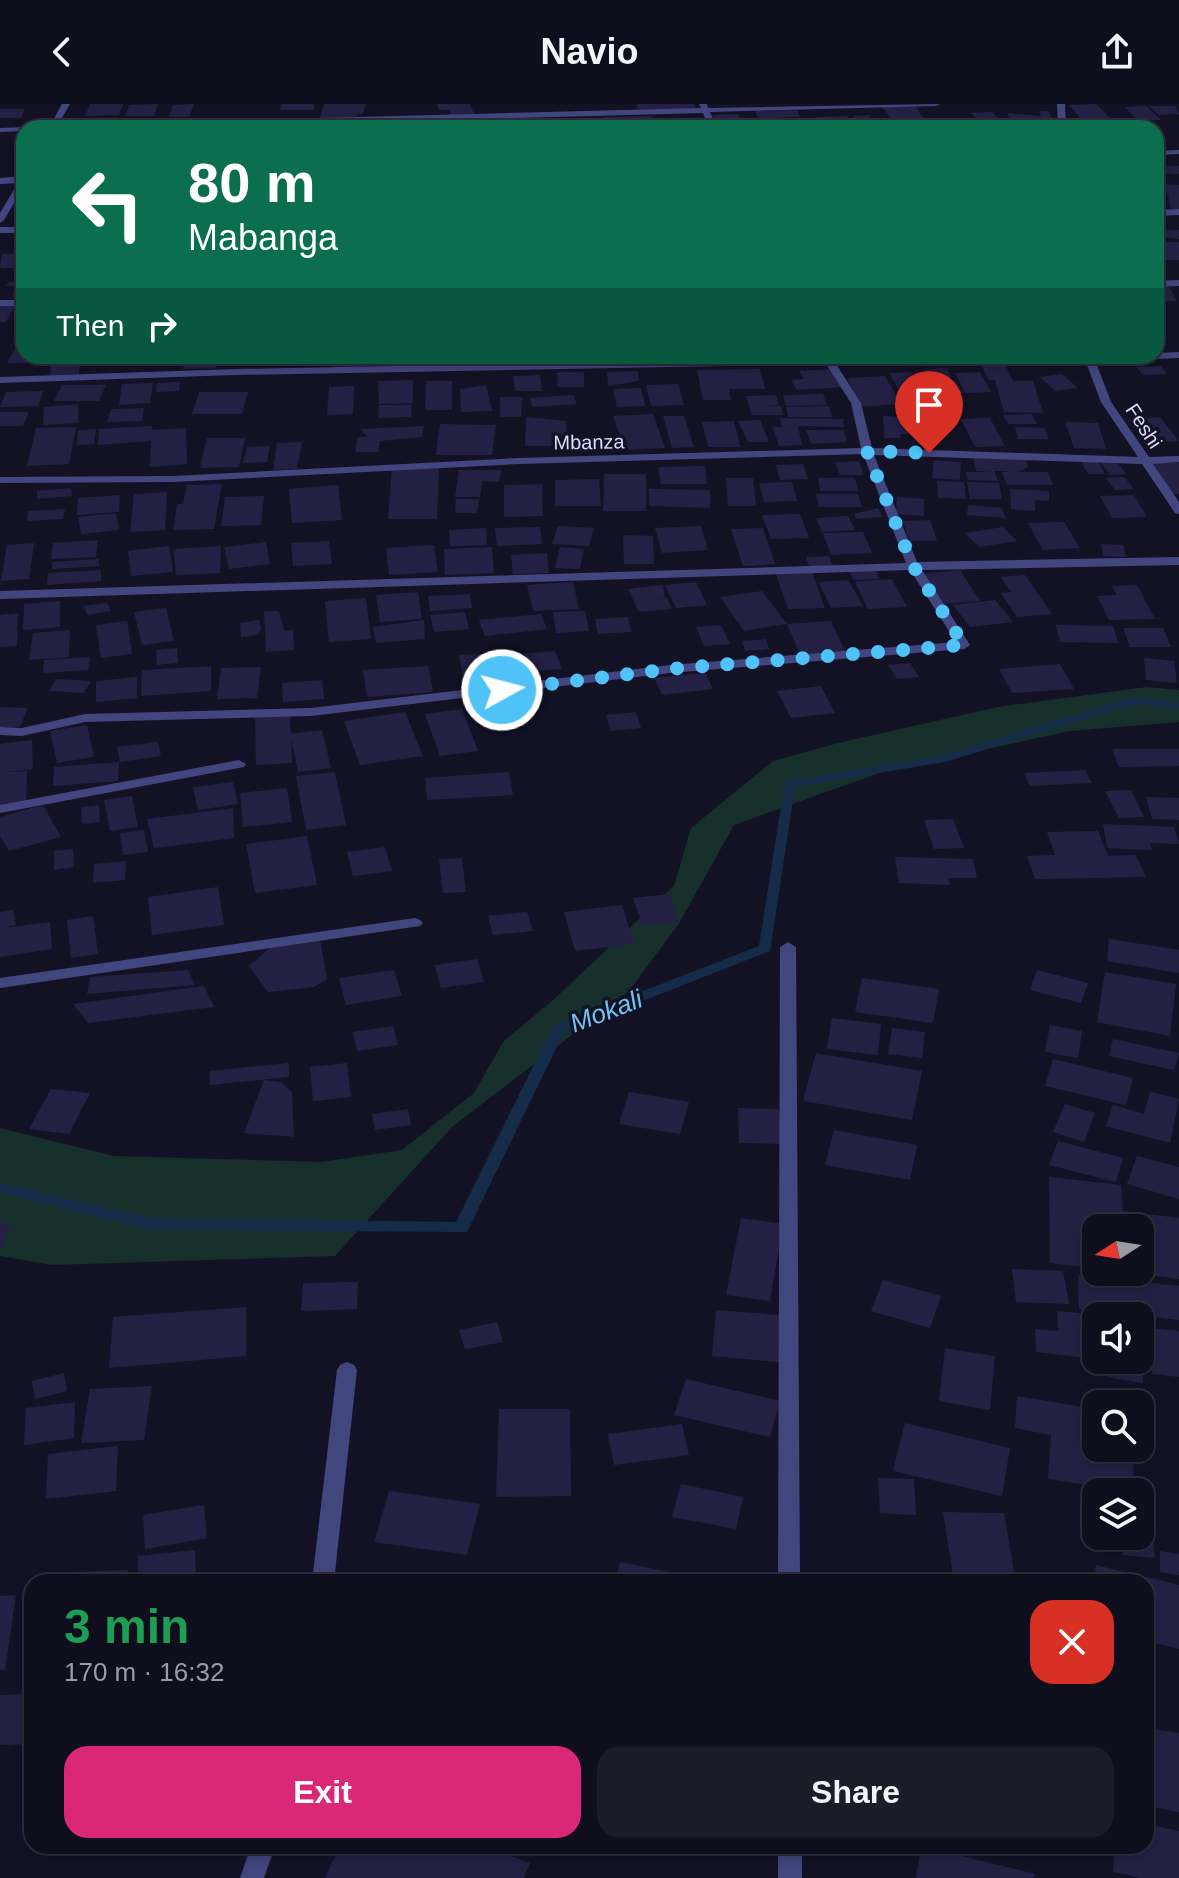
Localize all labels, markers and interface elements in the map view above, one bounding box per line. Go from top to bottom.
icon: back [40,30,84,74]
icon: share [1095,30,1139,74]
text: Navio [540,31,639,72]
text: 80 m [188,151,316,214]
icon: left [56,152,160,256]
text: Mabanga [188,217,338,258]
icon: right [140,304,184,348]
text: Then [56,309,124,342]
pin [895,371,963,453]
icon: arrive [907,383,951,427]
street label: Feshi [1121,400,1167,452]
street label: Mbanza [553,430,626,454]
position arrow [460,648,544,732]
water label: Mokali [566,983,648,1038]
north arrow [1082,1214,1154,1286]
map controls [1082,1214,1154,1550]
button: sound [1082,1302,1154,1374]
button: search [1082,1390,1154,1462]
button: layers [1082,1478,1154,1550]
text: 3 min [64,1600,189,1653]
button: close [1030,1600,1114,1684]
text: 170 m · 16:32 [64,1657,224,1687]
button: Exit [64,1746,581,1838]
button: Share [597,1746,1114,1838]

